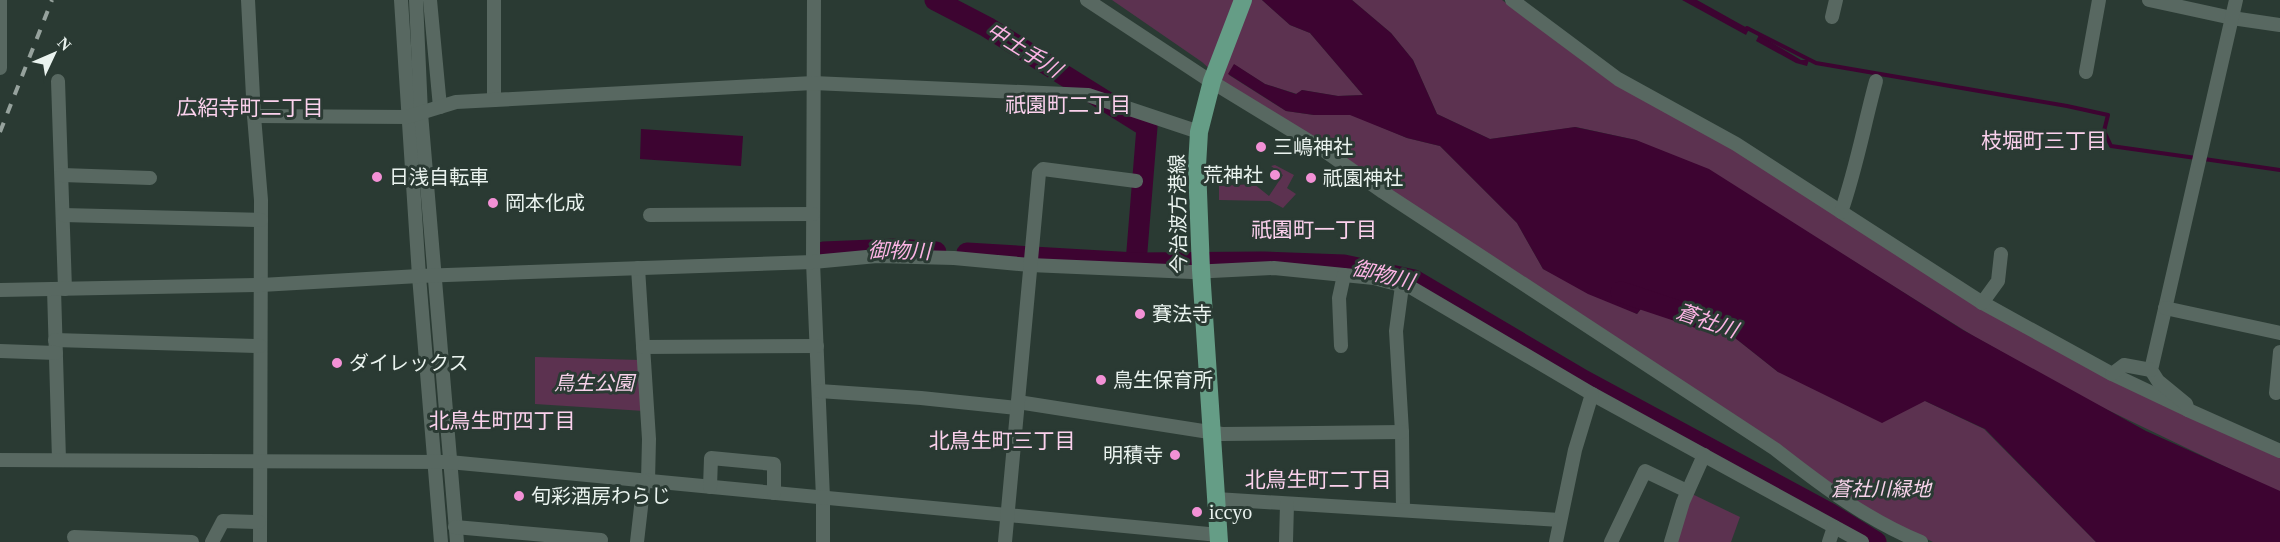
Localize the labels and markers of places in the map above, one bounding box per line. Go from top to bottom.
place label: 三嶋神社 [1273,136,1353,158]
marker: 三嶋神社 [1254,140,1268,154]
place label: 荒神社 [1203,164,1263,186]
place label: 日浅自転車 [389,166,489,188]
place label: 祇園神社 [1323,167,1403,189]
marker: 荒神社 [1268,168,1282,182]
marker: 日浅自転車 [370,170,384,184]
marker: 祇園神社 [1304,171,1318,185]
place label: 岡本化成 [505,192,585,214]
marker: 岡本化成 [486,196,500,210]
place label: 賽法寺 [1152,303,1212,325]
marker: 賽法寺 [1133,307,1147,321]
place label: ダイレックス [349,352,468,374]
marker: ダイレックス [330,356,344,370]
place label: 鳥生保育所 [1113,369,1213,391]
marker: 鳥生保育所 [1094,373,1108,387]
place label: 明積寺 [1103,444,1163,466]
marker: 明積寺 [1168,448,1182,462]
place label: 旬彩酒房わらじ [531,485,671,507]
marker: 旬彩酒房わらじ [512,489,526,503]
place label: iccyo [1209,501,1252,524]
marker: iccyo [1190,505,1204,519]

